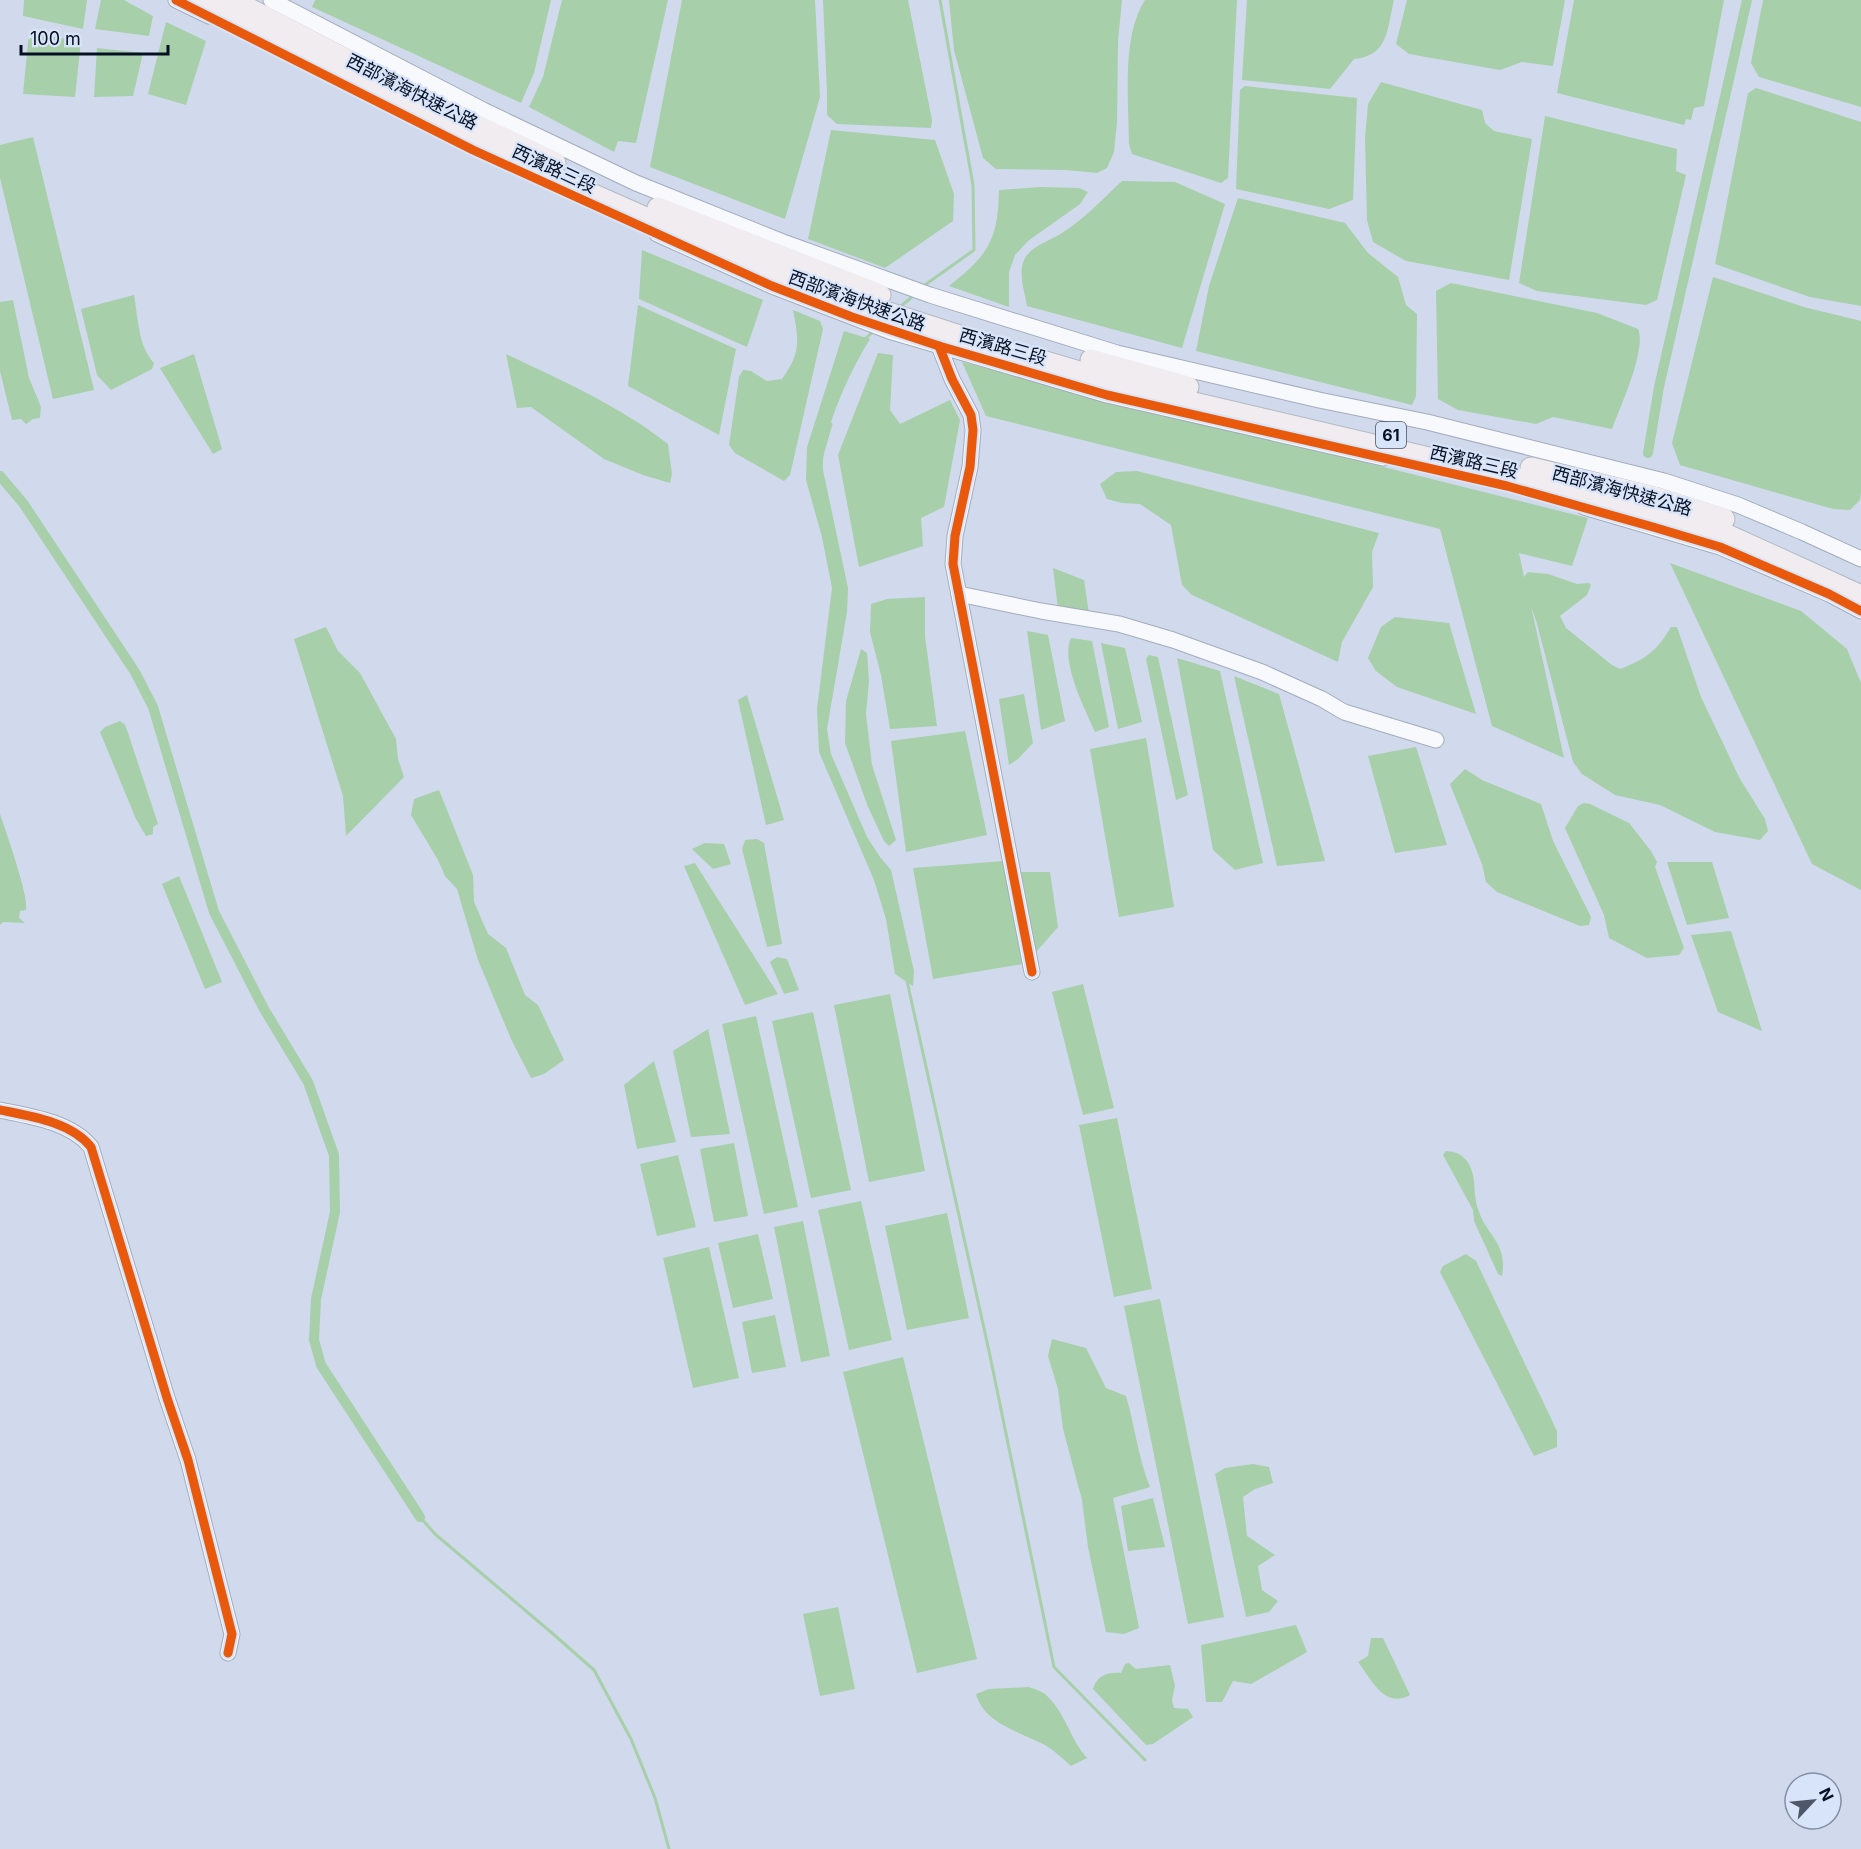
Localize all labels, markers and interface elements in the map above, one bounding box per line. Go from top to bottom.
scale bar [21,18,168,56]
text: 100 m [30,28,81,49]
street label: 西部濱海快速公路 [343,50,481,134]
street label: 西濱路三段 [509,140,599,197]
street label: 西部濱海快速公路 [786,266,928,335]
street label: 西濱路三段 [957,324,1049,369]
road number: 61 [1376,422,1406,448]
street label: 西濱路三段 [1428,441,1520,482]
street label: 西部濱海快速公路 [1550,462,1694,519]
north arrow [1783,1771,1843,1831]
text: N [1815,1785,1838,1804]

